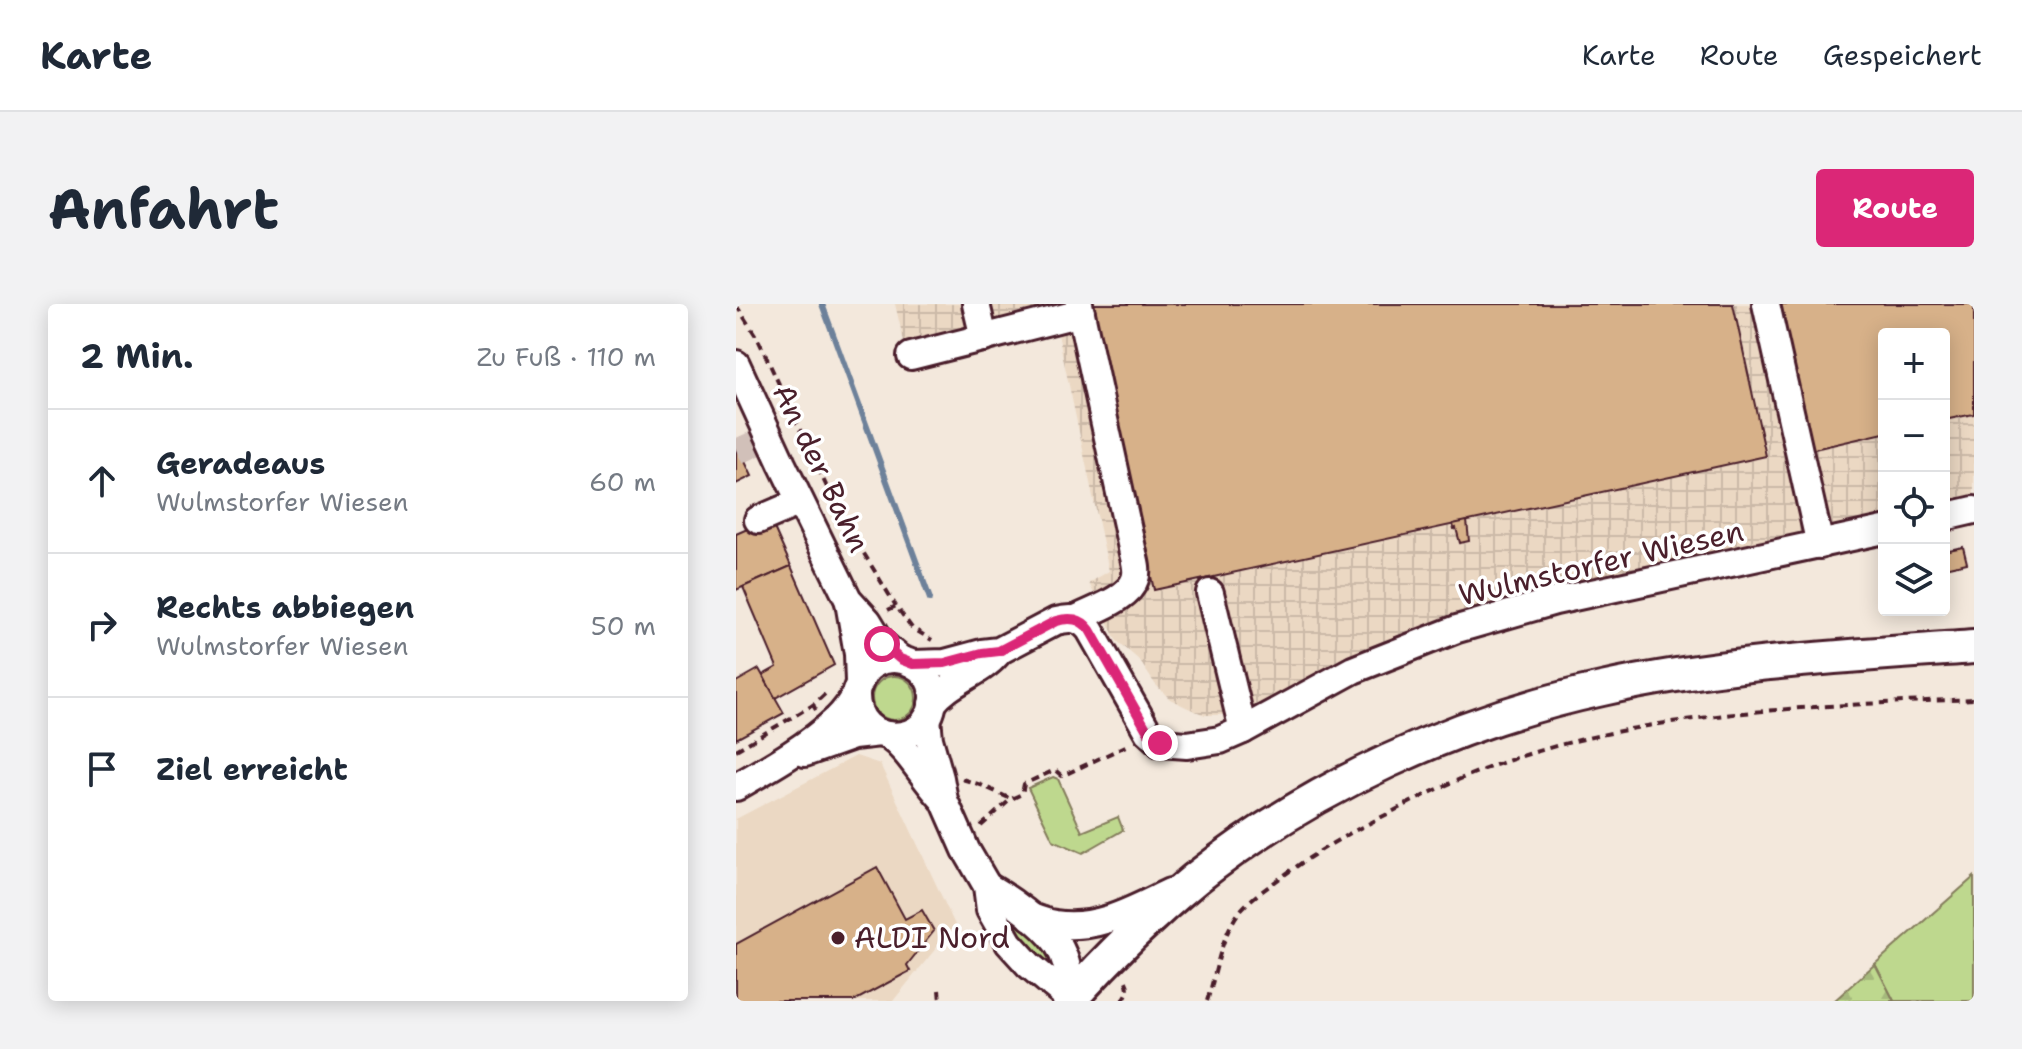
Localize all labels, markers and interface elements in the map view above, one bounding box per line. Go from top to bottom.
text: Karte [40,30,152,81]
text: Karte [1582,36,1656,74]
text: Route [1700,36,1779,74]
text: Gespeichert [1823,36,1982,74]
button: Route [1816,169,1974,247]
text: Anfahrt [48,171,279,246]
map controls [1878,328,1950,616]
button: + [1878,328,1950,400]
text: 2 Min. [80,333,193,379]
text: Zu Fuß · 110 m [476,339,656,374]
street label: An der Bahn [763,377,880,559]
button: − [1878,400,1950,472]
text: Geradeaus [156,443,325,484]
icon: ahead [80,459,124,503]
text: 60 m [589,464,656,499]
button: locate [1878,472,1950,544]
text: Wulmstorfer Wiesen [156,484,408,519]
street label: Wulmstorfer Wiesen [1454,510,1747,615]
button: layers [1878,544,1950,616]
text: Rechts abbiegen [156,587,414,628]
icon: right [80,603,124,647]
text: 50 m [591,608,656,643]
route start [864,626,900,662]
text: Wulmstorfer Wiesen [156,628,408,663]
route end [1142,725,1178,761]
icon: arrive [80,747,124,791]
text: Ziel erreicht [156,749,348,790]
place label: ALDI Nord [854,917,1010,958]
marker: ALDI Nord [829,929,847,947]

